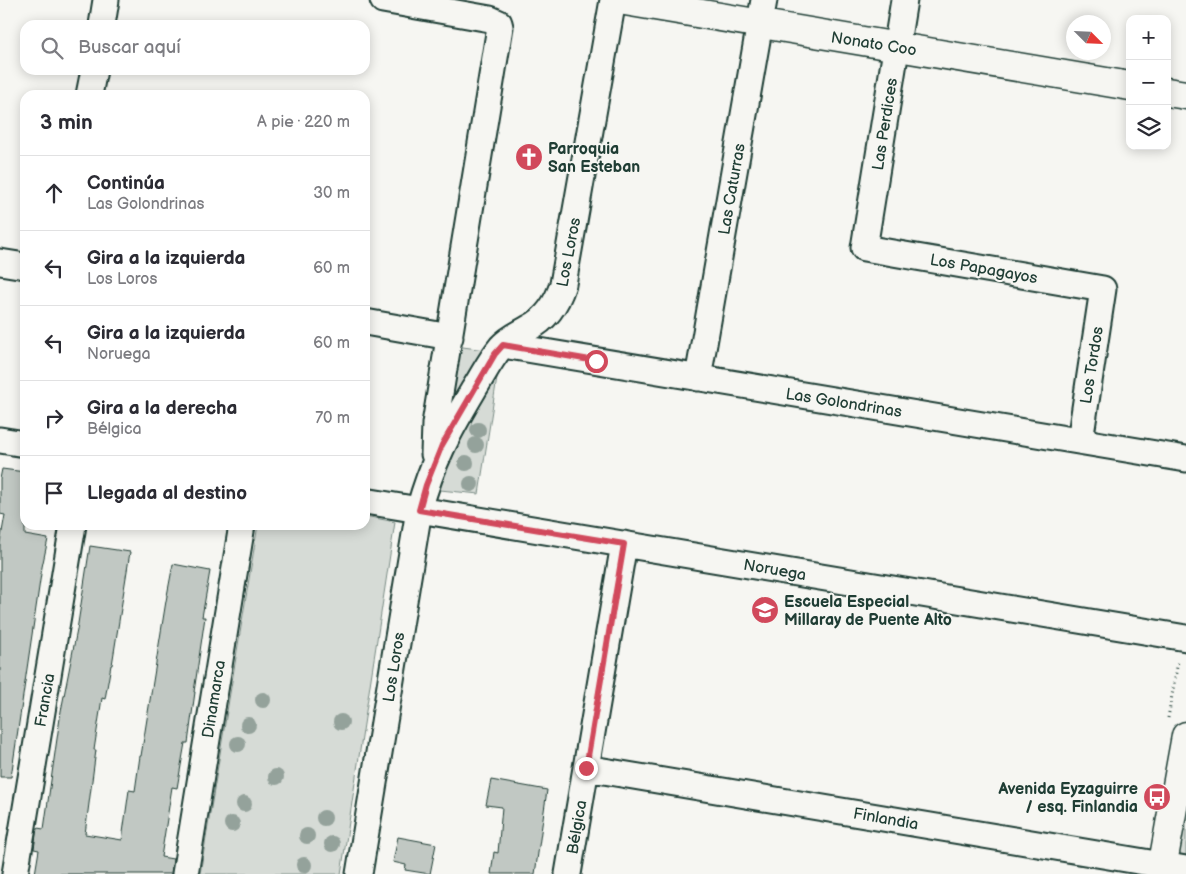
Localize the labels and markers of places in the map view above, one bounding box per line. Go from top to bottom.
place label: Parroquia San Esteban [548,140,640,177]
church icon: Parroquia San Esteban [514,142,544,172]
place label: Escuela Especial Millaray de Puente Alto [784,593,952,630]
school or university icon: Escuela Especial Millaray de Puente Alto [750,595,780,625]
place label: Avenida Eyzaguirre / esq. Finlandia [998,780,1138,817]
bus stop icon: Avenida Eyzaguirre / esq. Finlandia [1142,782,1172,812]

